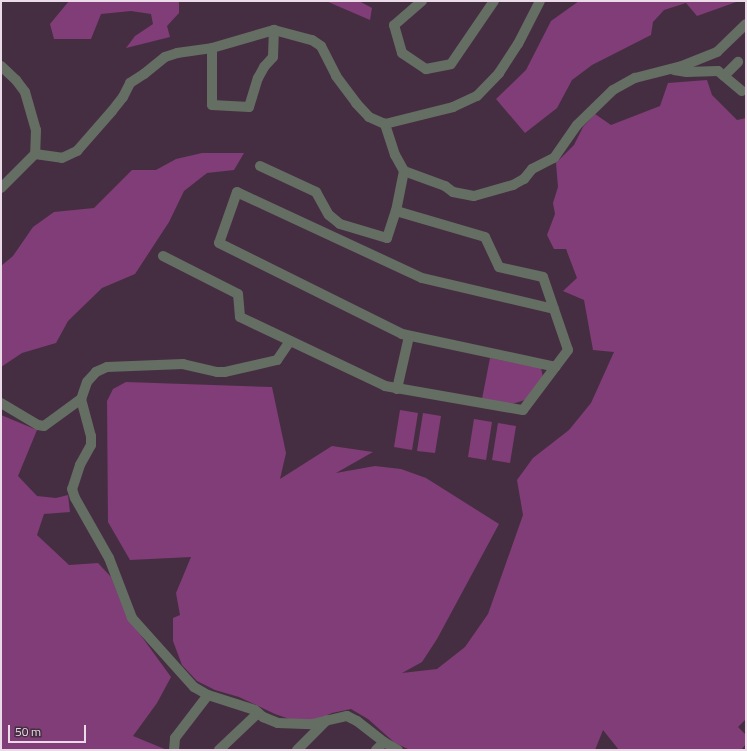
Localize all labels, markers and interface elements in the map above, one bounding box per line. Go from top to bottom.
scale bar [10,717,88,743]
text: 50 m [15,722,41,741]

